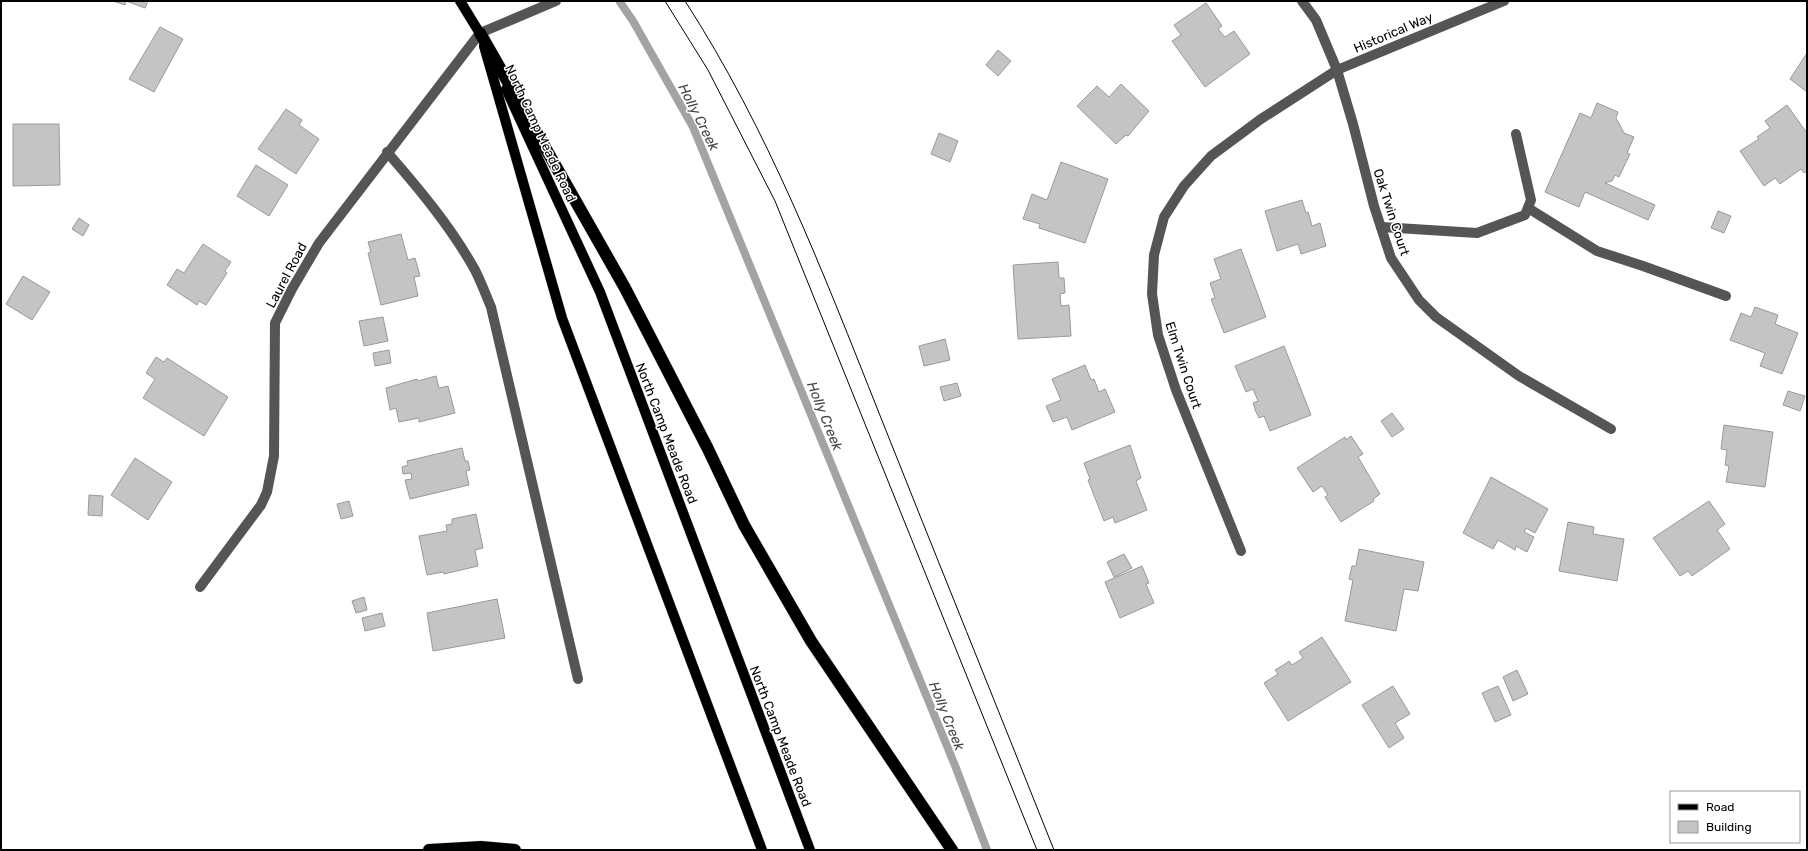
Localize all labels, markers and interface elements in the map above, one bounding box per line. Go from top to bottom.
street label: Historical Way [1351,9,1435,56]
street label: North Camp Meade Road [502,62,579,204]
water label: Holly Creek [674,81,723,154]
street label: Oak Twin Court [1370,167,1413,258]
street label: Laurel Road [263,240,310,310]
street label: Elm Twin Court [1162,320,1205,411]
street label: North Camp Meade Road [633,361,700,506]
water label: Holly Creek [803,379,846,454]
street label: North Camp Meade Road [747,664,814,809]
water label: Holly Creek [925,679,968,754]
legend [1670,791,1800,843]
text: Road [1706,800,1734,814]
text: Building [1706,820,1752,834]

